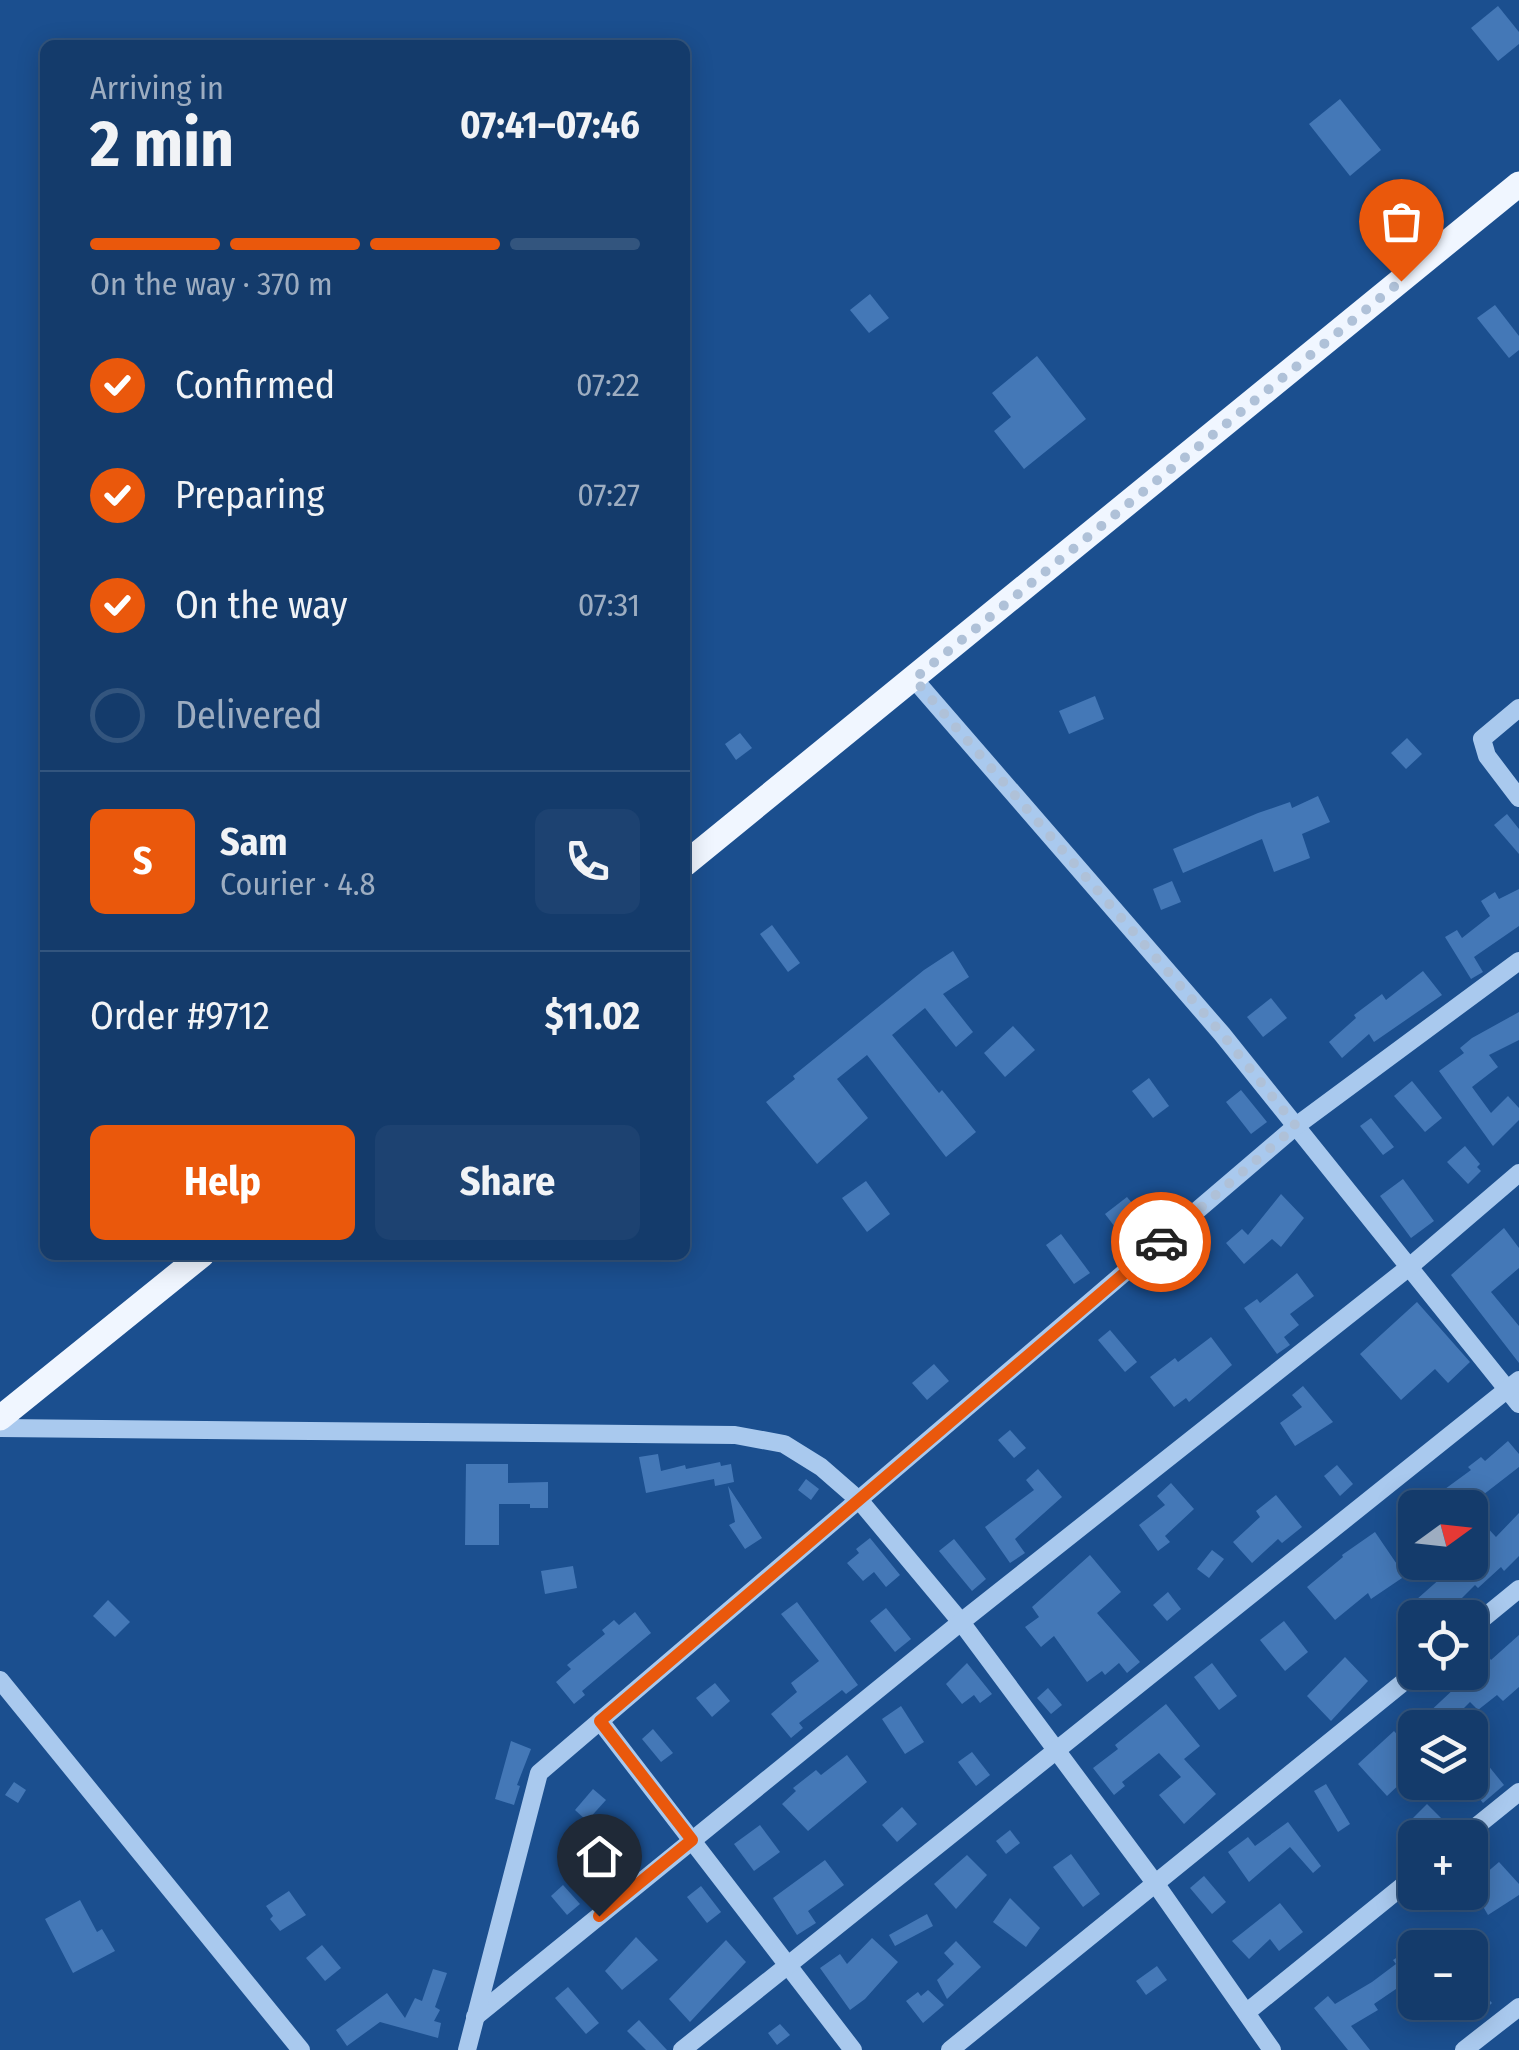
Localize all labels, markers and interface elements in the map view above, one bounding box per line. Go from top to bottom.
text: Arriving in [90,69,224,107]
text: 07:41–07:46 [460,102,640,148]
text: 2 min [90,105,234,183]
pin [1359,179,1444,282]
icon: bag [1374,194,1429,249]
text: On the way · 370 m [90,265,333,303]
icon: check [90,358,145,413]
text: Confirmed [175,362,335,408]
text: 07:22 [576,366,640,404]
icon: check [90,468,145,523]
text: Preparing [175,472,324,518]
text: 07:27 [577,476,640,514]
icon: check [90,578,145,633]
text: On the way [175,582,347,628]
text: 07:31 [578,586,640,624]
text: Delivered [175,692,322,738]
button: phone [535,809,640,914]
text: Sam [220,819,288,865]
text: S [133,838,152,884]
text: Courier · 4.8 [220,865,376,903]
text: Order #9712 [90,993,270,1039]
text: $11.02 [545,993,640,1039]
button: Help [90,1125,355,1240]
button: Share [375,1125,640,1240]
courier [1111,1192,1211,1292]
icon: car [1134,1215,1189,1270]
north arrow [1398,1490,1488,1580]
map controls [1398,1490,1488,2020]
button: locate [1398,1600,1488,1690]
button: layers [1398,1710,1488,1800]
pin [557,1814,642,1917]
button: + [1398,1820,1488,1910]
icon: home [572,1829,627,1884]
button: − [1398,1930,1488,2020]

